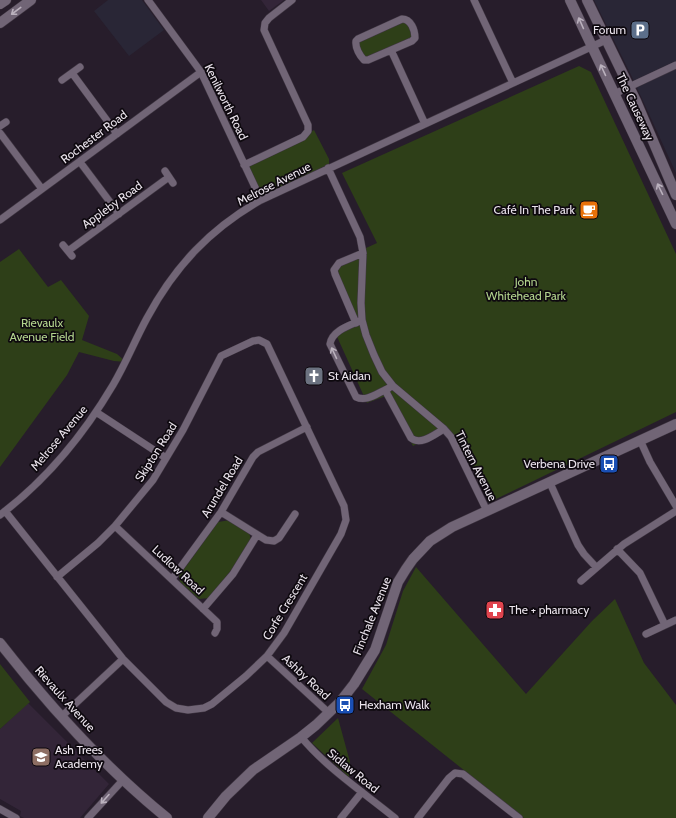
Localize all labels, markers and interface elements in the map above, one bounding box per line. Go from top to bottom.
one-way arrow [10,7,21,16]
one-way arrow [577,18,584,30]
parking icon: Forum [629,19,651,41]
place label: Forum [593,22,626,37]
street label: Kenilworth Road [202,61,251,142]
one-way arrow [599,65,606,77]
street label: The Causeway [613,71,658,143]
street label: Rochester Road [58,107,130,166]
street label: Melrose Avenue [234,159,313,209]
street label: Appleby Road [79,178,145,232]
one-way arrow [656,183,663,195]
cafe icon: Café In The Park [578,199,600,221]
place label: Café In The Park [494,202,576,217]
park label: John Whitehead Park [486,274,567,303]
park label: Rievaulx Avenue Field [9,315,75,344]
one-way arrow [330,347,337,359]
church icon: St Aidan [303,365,325,387]
place label: St Aidan [328,368,371,383]
street label: Melrose Avenue [27,402,90,473]
street label: Skipton Road [131,419,180,484]
street label: Tintern Avenue [452,428,501,503]
bus stop icon: Verbena Drive [598,453,620,475]
street label: Arundel Road [197,454,246,520]
place label: Verbena Drive [524,456,595,471]
street label: Ludlow Road [149,542,207,597]
street label: Corfe Crescent [259,571,310,643]
street label: Finchale Avenue [349,575,394,657]
pharmacy icon: The + pharmacy [484,599,506,621]
place label: The + pharmacy [509,602,589,617]
street label: Ashby Road [279,651,333,703]
street label: Rievaulx Avenue [32,663,99,735]
bus stop icon: Hexham Walk [334,694,356,716]
place label: Hexham Walk [359,697,430,712]
place label: Ash Trees Academy [55,742,103,771]
street label: Sidlaw Road [324,745,382,796]
school or university icon: Ash Trees Academy [30,746,52,768]
one-way arrow [100,794,110,804]

